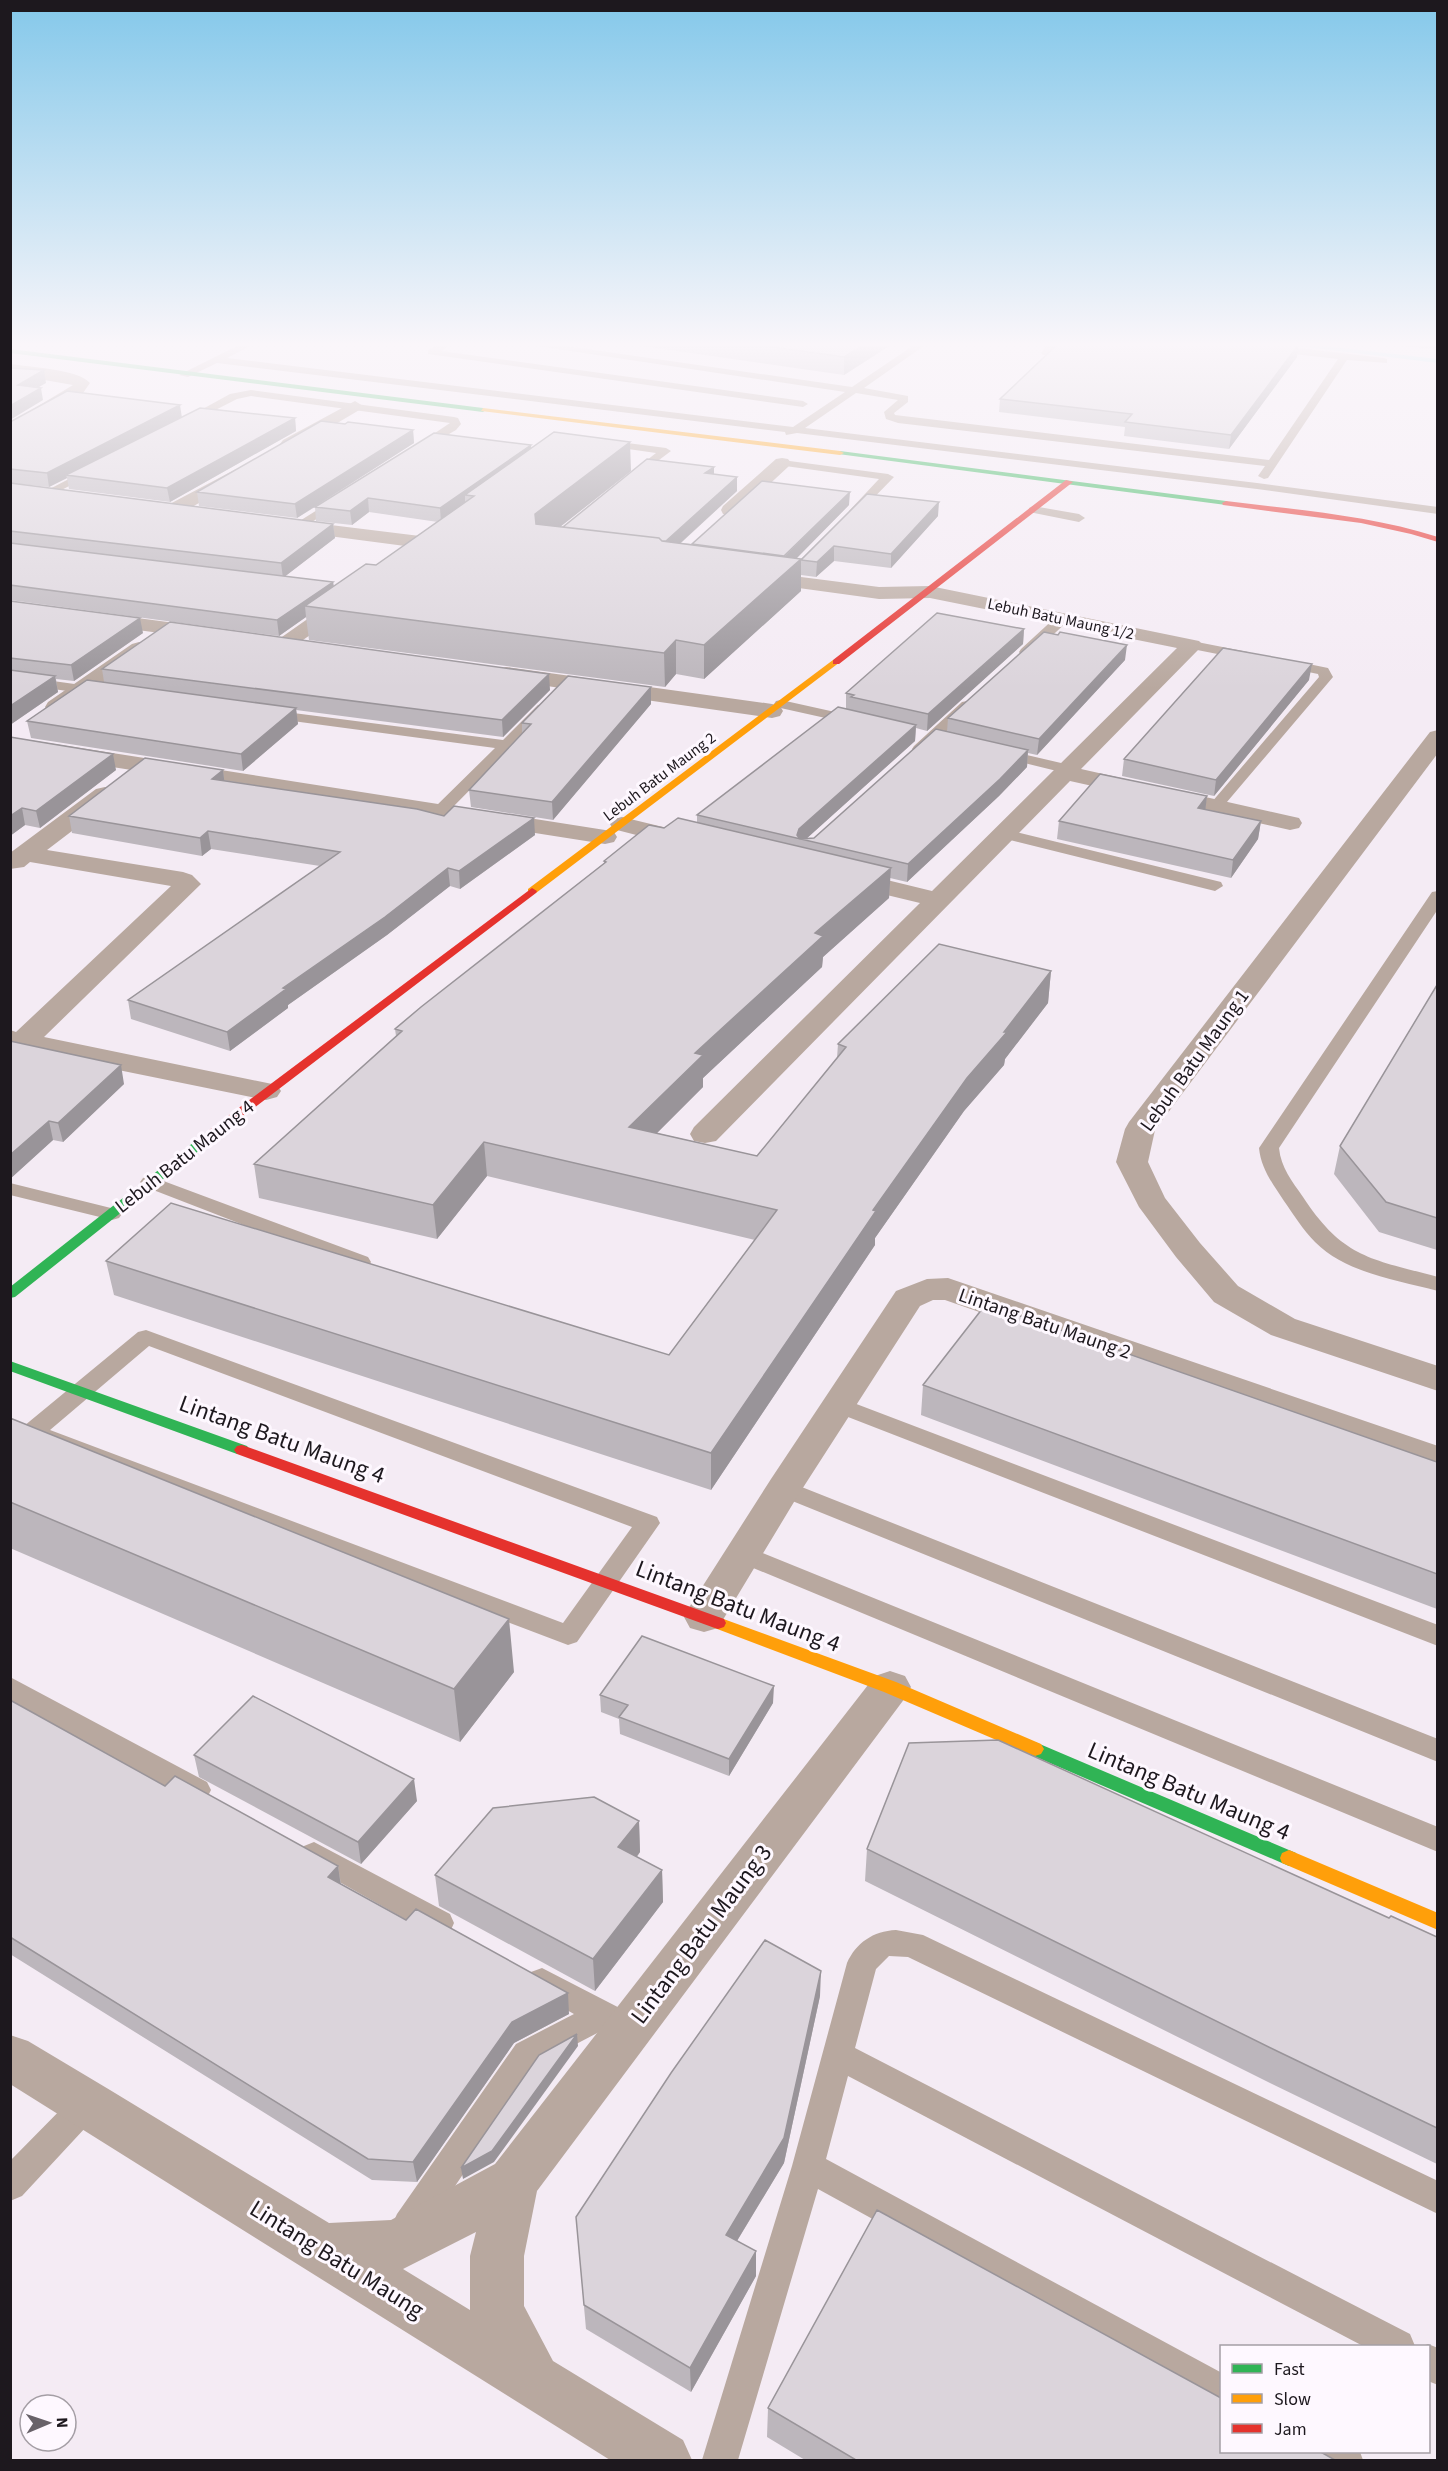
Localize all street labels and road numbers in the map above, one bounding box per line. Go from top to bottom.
street label: Lebuh Batu Maung 1/2 [985,593,1136,645]
street label: Lebuh Batu Maung 2 [599,727,721,826]
street label: Lebuh Batu Maung 1 [1134,984,1256,1138]
street label: Lebuh Batu Maung 4 [109,1093,260,1220]
street label: Lintang Batu Maung 2 [955,1281,1135,1367]
street label: Lintang Batu Maung 4 [174,1386,390,1493]
street label: Lintang Batu Maung 4 [630,1551,845,1662]
street label: Lintang Batu Maung 4 [1082,1733,1295,1850]
street label: Lintang Batu Maung 3 [622,1837,781,2031]
street label: Lintang Batu Maung [243,2192,431,2327]

